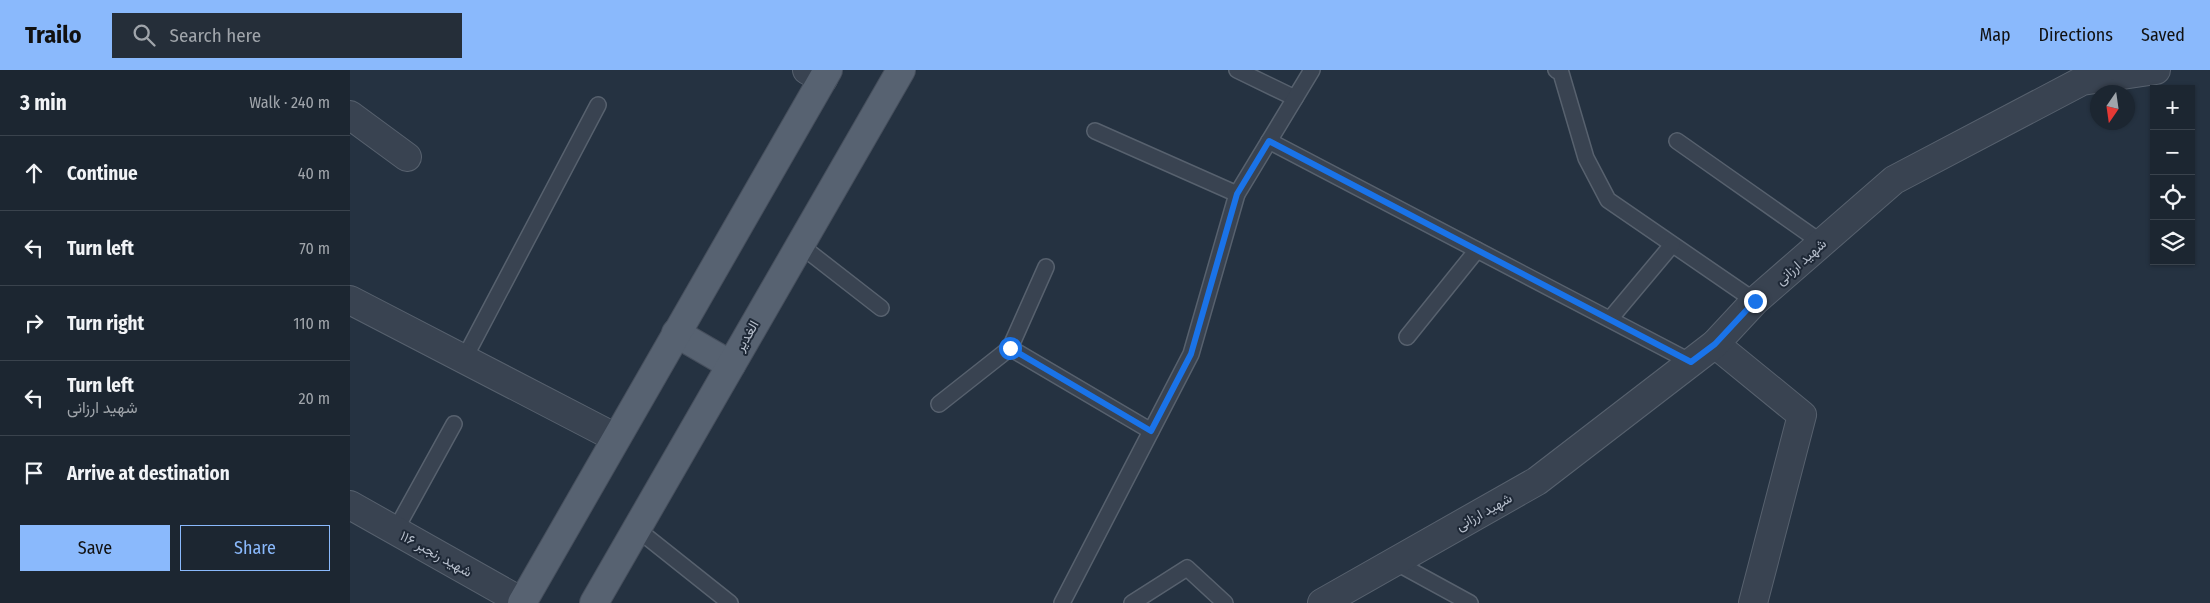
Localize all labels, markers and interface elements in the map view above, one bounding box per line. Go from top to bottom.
search box [112,13,462,58]
text: Trailo [25,21,82,49]
icon: search [130,21,158,49]
text: Search here [170,24,261,47]
text: Map [1979,24,2011,46]
text: Directions [2039,24,2113,46]
text: Saved [2141,24,2185,46]
north arrow [2090,85,2135,130]
map controls [2150,85,2195,265]
button: + [2150,85,2195,130]
text: 3 min [20,90,67,116]
text: Walk · 240 m [249,93,330,112]
button: − [2150,130,2195,175]
icon: ahead [20,159,48,187]
text: Continue [67,162,138,185]
text: 40 m [298,164,330,183]
button: locate [2150,175,2195,220]
button: layers [2150,220,2195,265]
icon: left [20,234,48,262]
street label: شهید ارزانی [1772,235,1830,289]
text: Turn left [67,237,134,260]
text: 70 m [299,239,330,258]
route end [1744,290,1767,313]
icon: right [20,309,48,337]
text: Turn right [67,312,144,335]
text: 110 m [293,314,330,333]
street label: الغدیر [731,317,763,355]
route start [999,337,1022,360]
text: Turn left [67,374,134,397]
icon: left [20,384,48,412]
text: 20 m [299,389,330,408]
text: شهید ارزانی [67,398,138,417]
icon: arrive [20,459,48,487]
text: Arrive at destination [67,462,230,485]
street label: شهید ارزانی [1453,490,1515,534]
button: Save [20,525,170,571]
button: Share [180,525,330,571]
street label: شهید رنجبر ۱۱۶ [397,527,475,581]

